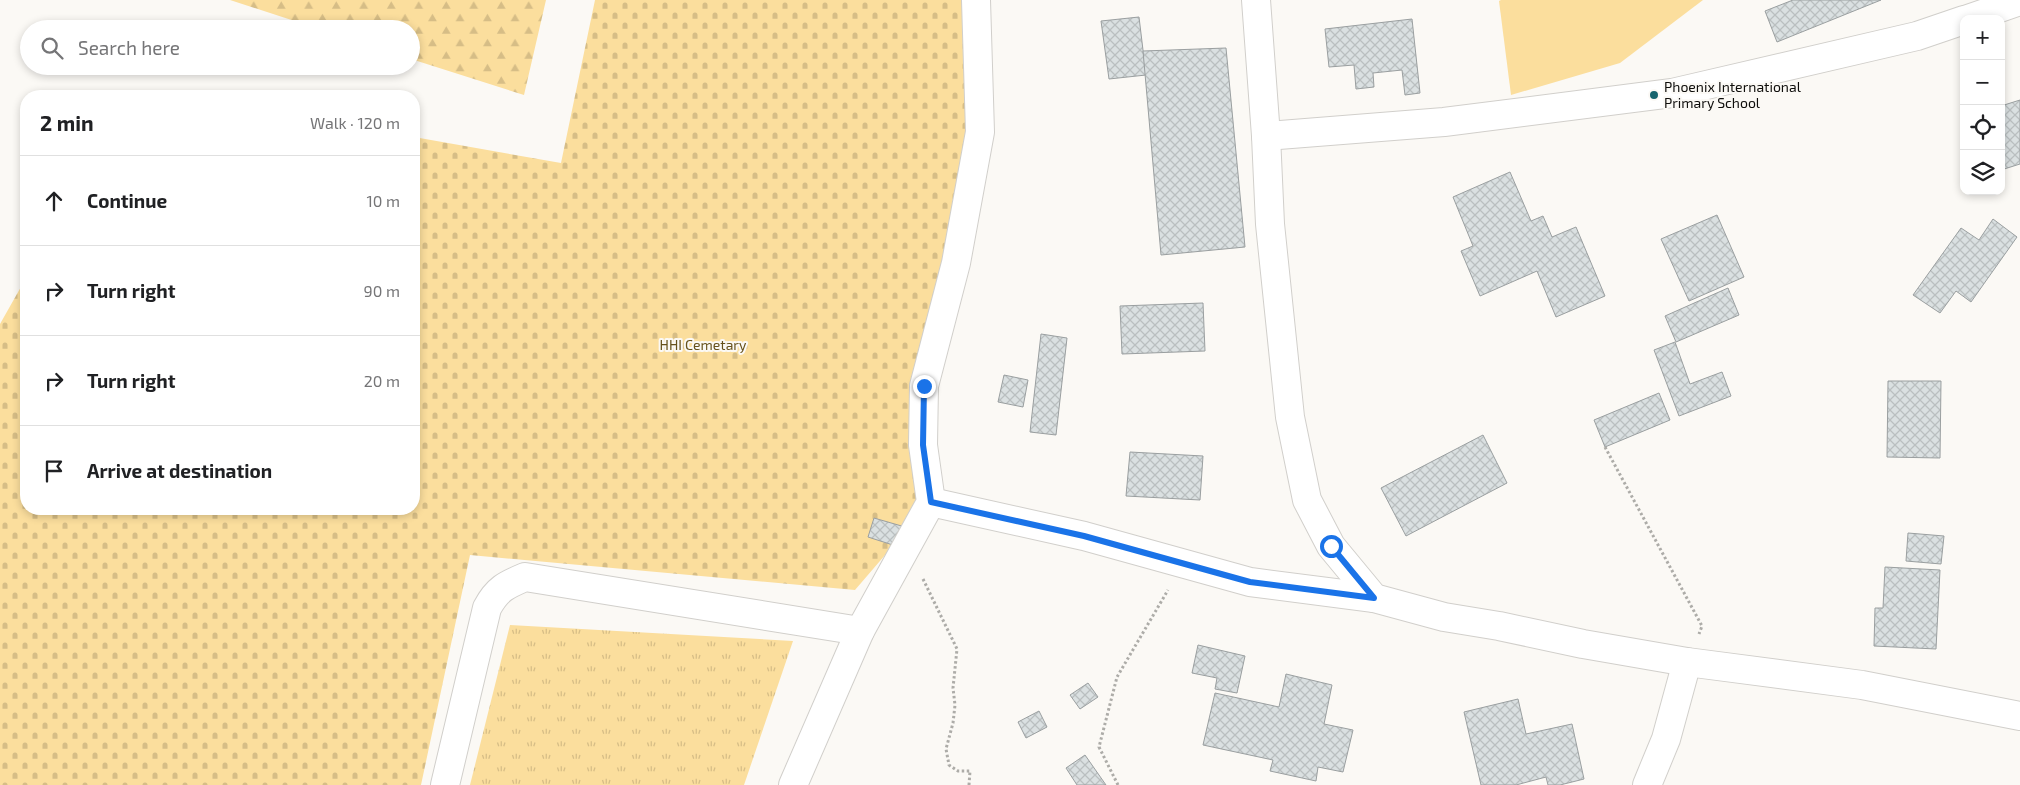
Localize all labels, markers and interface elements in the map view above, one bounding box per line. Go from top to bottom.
map controls [1960,15,2005,195]
button: + [1960,15,2005,60]
search box [20,20,420,75]
icon: search [38,34,66,62]
text: Search here [78,36,180,59]
button: − [1960,60,2005,105]
place label: Phoenix International Primary School [1664,78,1802,111]
marker: Phoenix International Primary School [1648,89,1660,101]
button: locate [1960,105,2005,150]
text: 2 min [40,110,94,135]
text: Walk · 120 m [310,113,400,132]
button: layers [1960,150,2005,195]
icon: ahead [40,187,68,215]
text: Continue [87,189,167,212]
text: 10 m [366,191,400,210]
icon: right [40,277,68,305]
text: Turn right [87,279,175,302]
text: 90 m [364,281,400,300]
park label: HHI Cemetary [660,336,747,353]
icon: right [40,367,68,395]
text: Turn right [87,369,175,392]
text: 20 m [364,371,400,390]
route end [913,375,936,398]
icon: arrive [40,457,68,485]
text: Arrive at destination [87,459,272,482]
route start [1320,535,1343,558]

